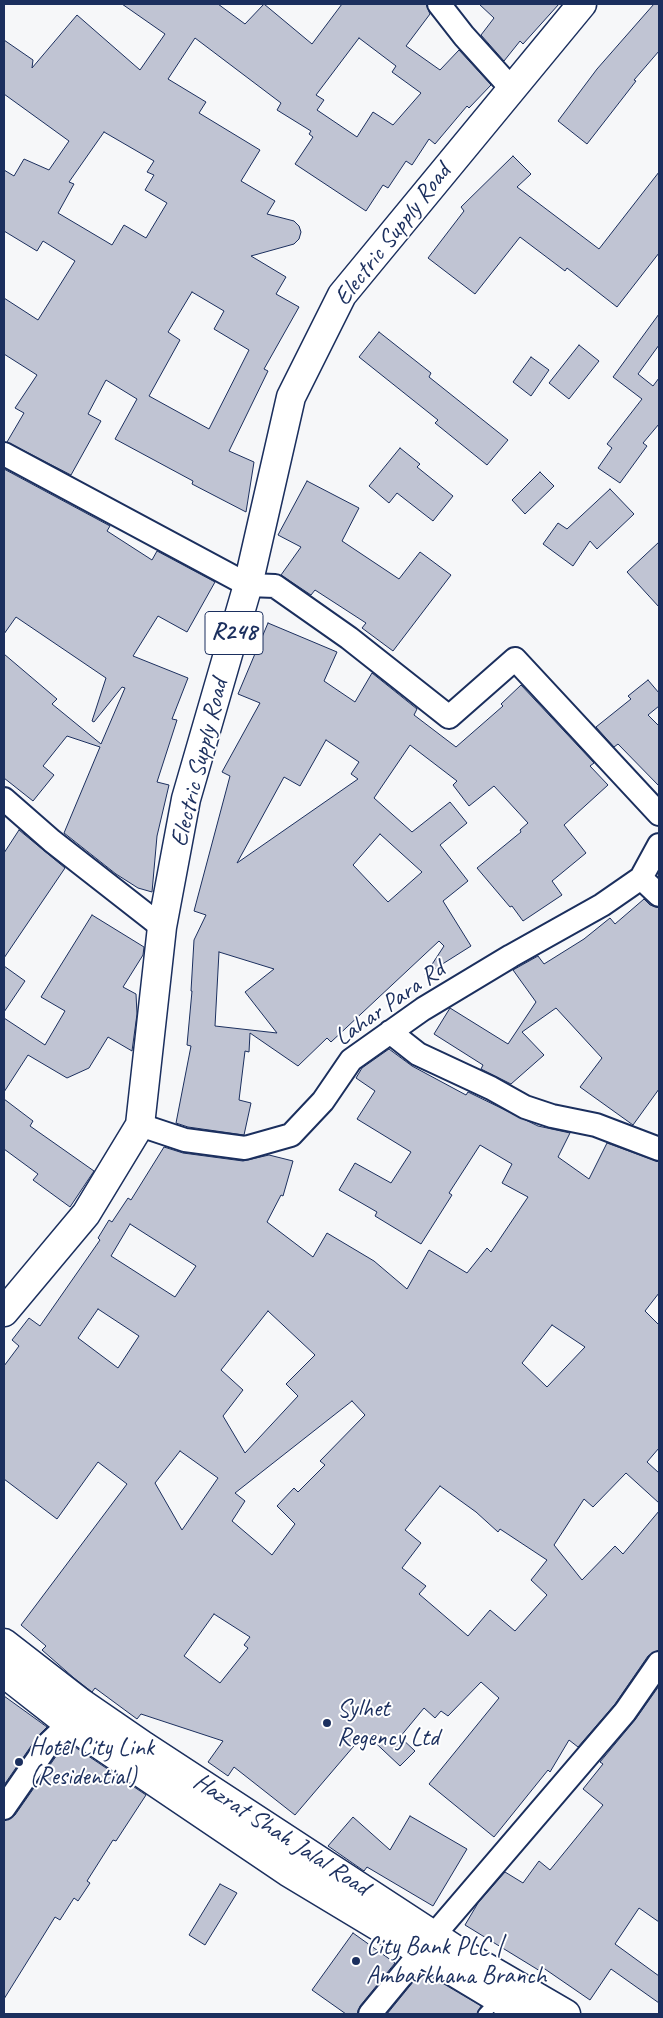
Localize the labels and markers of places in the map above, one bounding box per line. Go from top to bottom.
place label: Sylhet Regency Ltd [337,1694,439,1753]
marker: Sylhet Regency Ltd [321,1717,333,1729]
place label: Hotel City Link (Residential) [29,1733,154,1792]
marker: Hotel City Link (Residential) [13,1756,25,1768]
place label: City Bank PLC | Ambarkhana Branch [366,1932,546,1991]
marker: City Bank PLC | Ambarkhana Branch [350,1955,362,1967]

